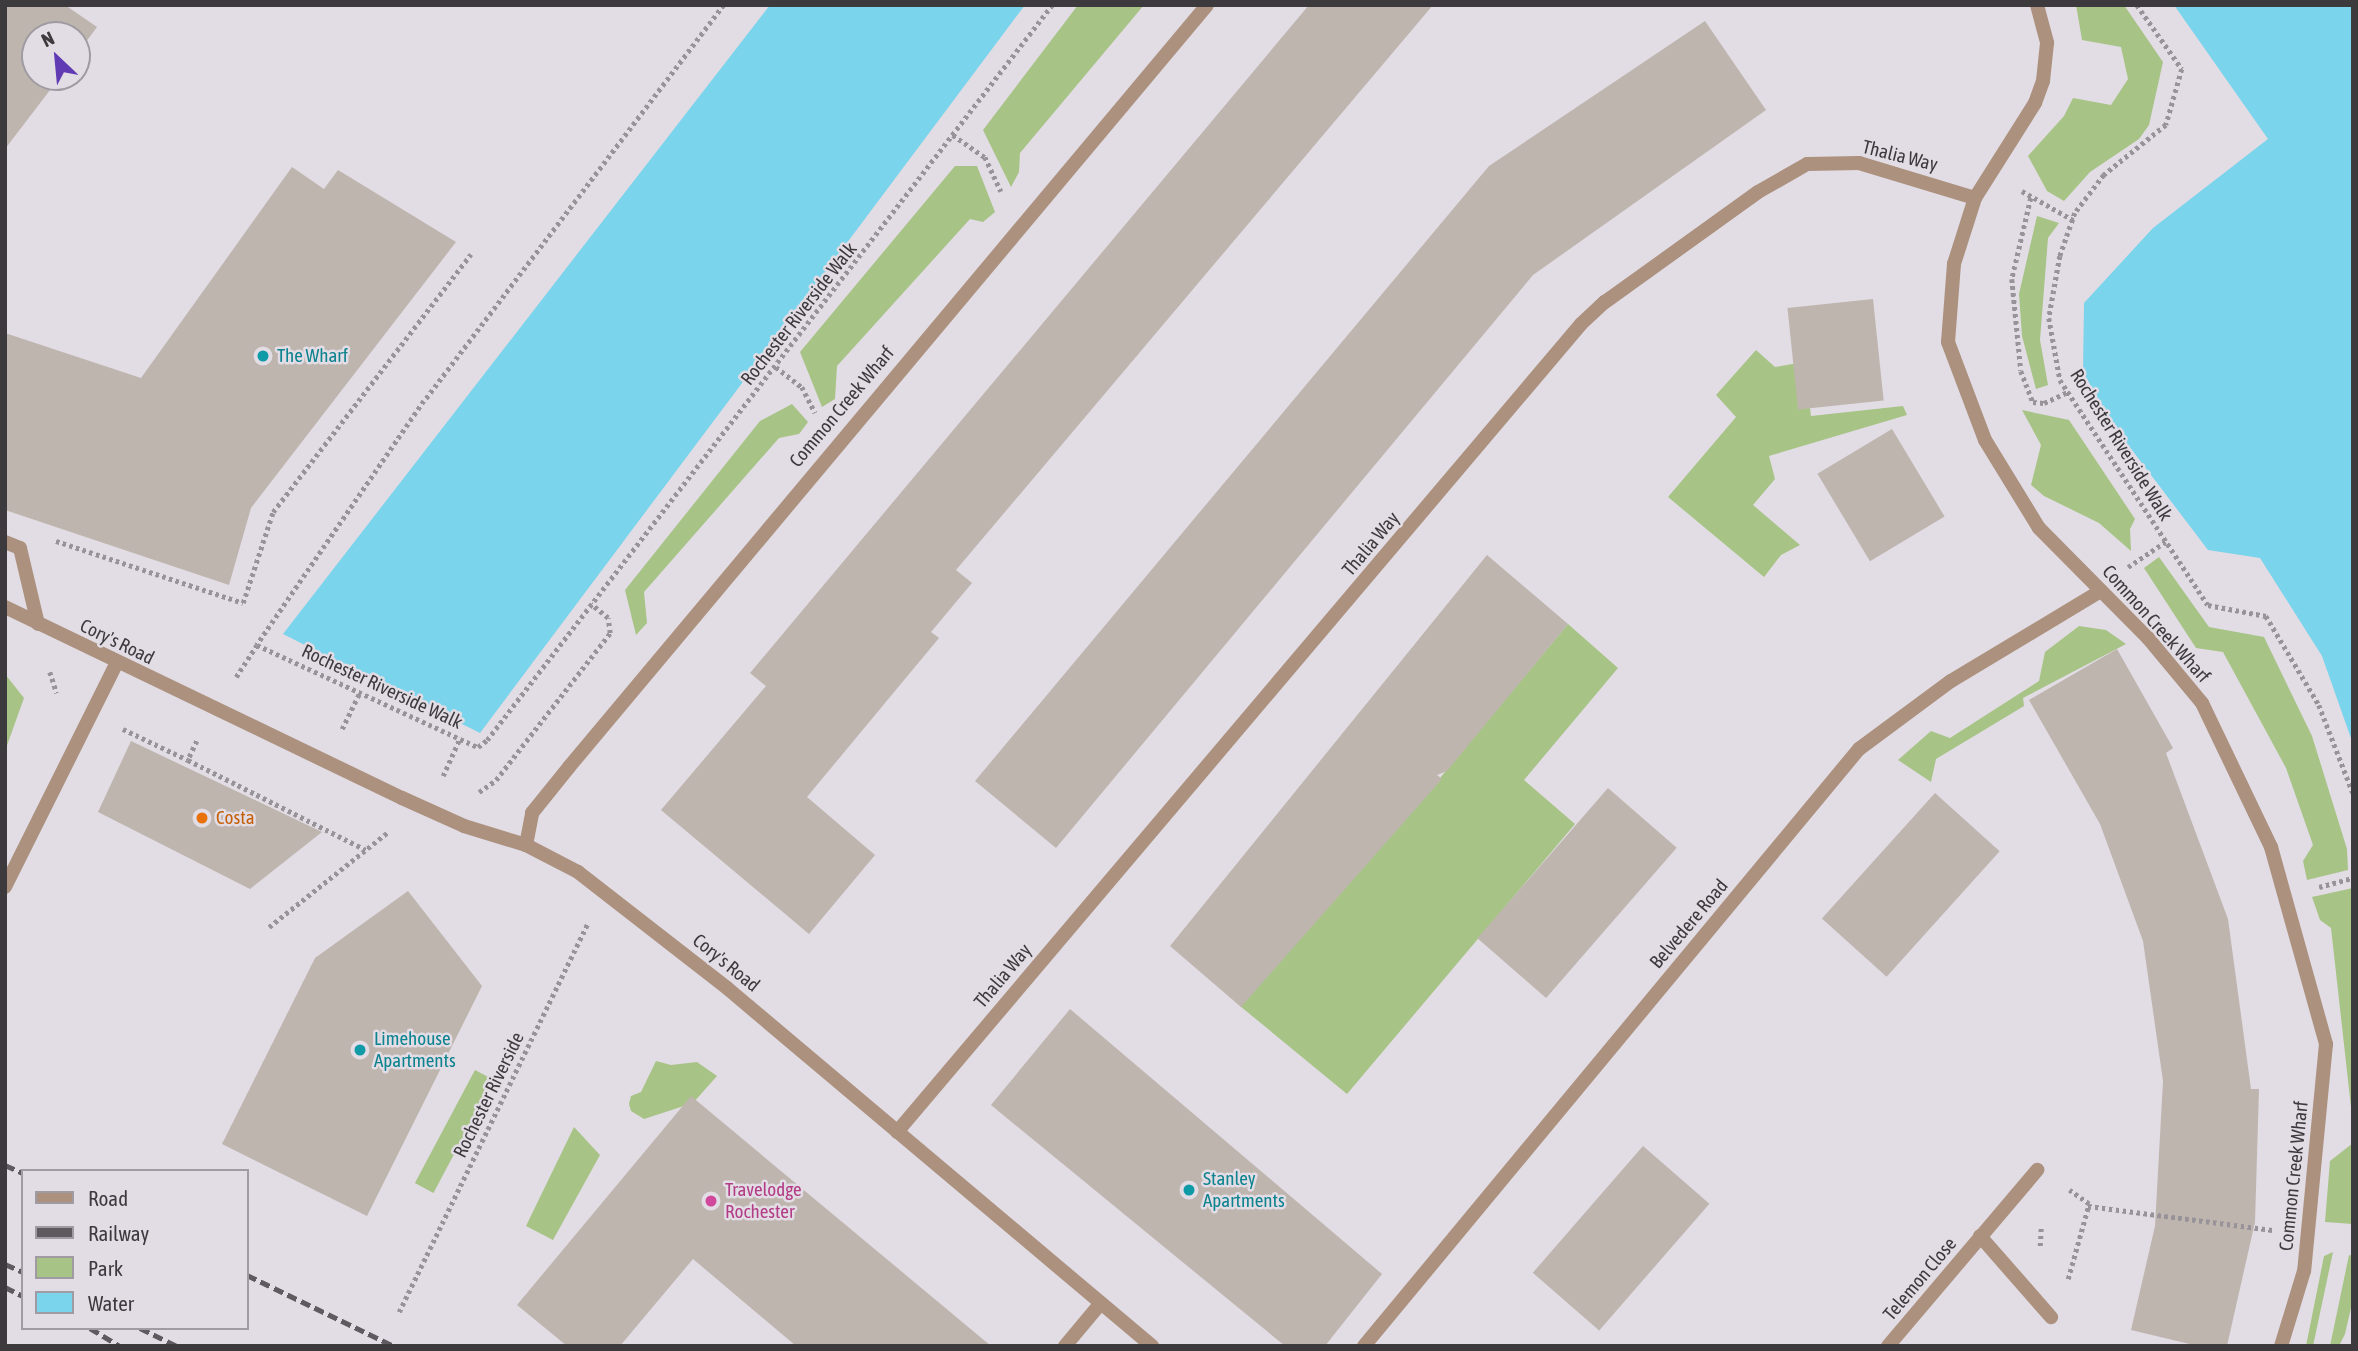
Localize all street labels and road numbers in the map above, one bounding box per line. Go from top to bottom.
street label: Thalia Way [1860,136,1940,176]
street label: Rochester Riverside Walk [736,238,862,390]
street label: Common Creek Wharf [785,342,899,472]
street label: Rochester Riverside Walk [2065,365,2177,525]
street label: Thalia Way [1338,507,1404,581]
street label: Common Creek Wharf [2097,561,2215,687]
street label: Cory's Road [76,614,158,670]
street label: Rochester Riverside Walk [298,640,466,734]
street label: Belvedere Road [1645,875,1733,973]
street label: Cory's Road [688,929,764,997]
street label: Thalia Way [970,939,1036,1013]
street label: Rochester Riverside [449,1029,529,1161]
street label: Common Creek Wharf [2275,1100,2313,1252]
street label: Telemon Close [1879,1233,1961,1325]

